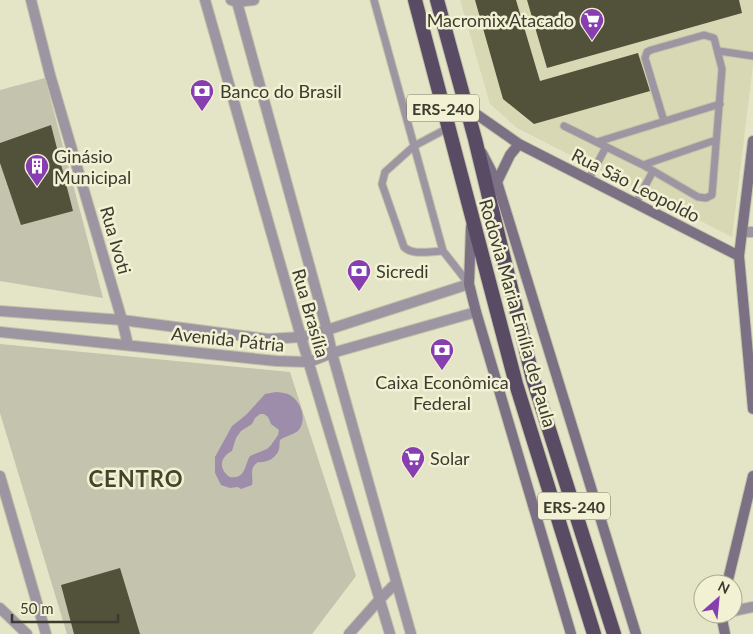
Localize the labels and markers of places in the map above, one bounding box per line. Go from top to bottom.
supermarket icon: Macromix Atacado [579,7,605,41]
place label: Macromix Atacado [427,9,574,31]
bank icon: Banco do Brasil [189,78,215,112]
place label: Banco do Brasil [220,80,342,102]
place label: Ginásio Municipal [54,145,131,188]
building icon: Ginásio Municipal [24,153,50,187]
bank icon: Sicredi [346,258,372,292]
place label: Sicredi [376,260,429,282]
bank icon: Caixa Econômica Federal [429,337,455,371]
place label: Caixa Econômica Federal [375,371,509,414]
supermarket icon: Solar [400,445,426,479]
place label: Solar [430,447,470,469]

